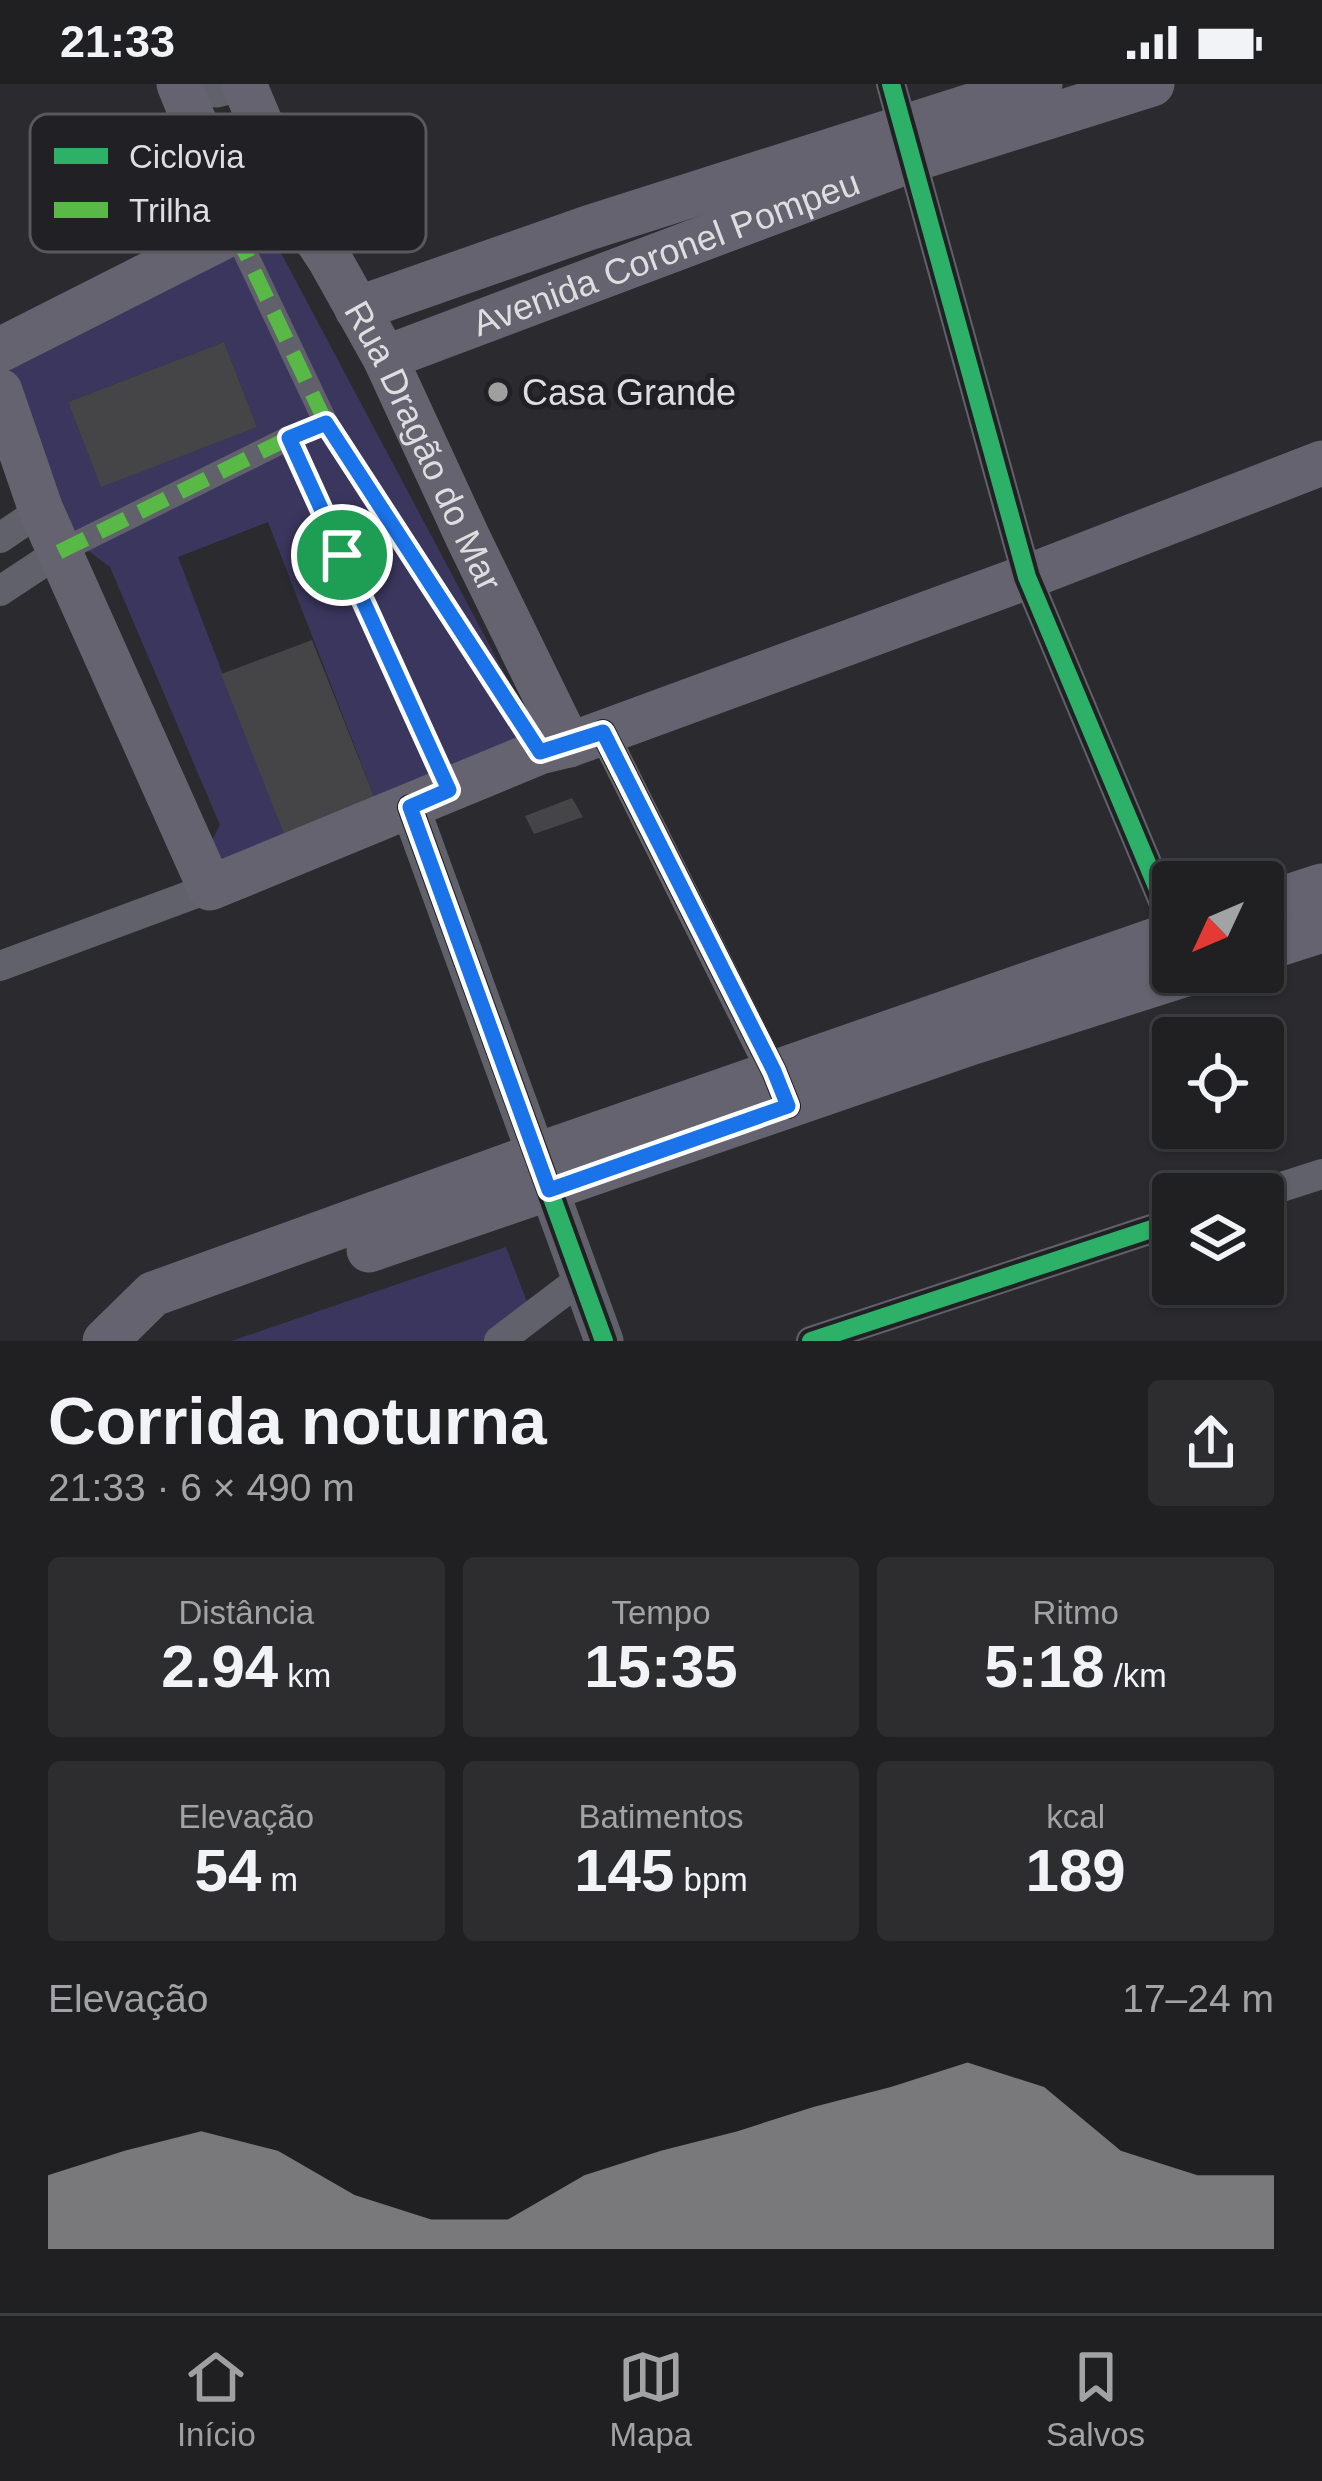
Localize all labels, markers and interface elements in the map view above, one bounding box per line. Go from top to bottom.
text: 21:33 [60,16,175,67]
legend [30,114,426,252]
text: Ciclovia [129,138,245,175]
street label: Avenida Coronel Pompeu [467,161,865,344]
text: Trilha [129,192,211,229]
street label: Rua Dragão do Mar [337,294,511,597]
place label: Casa Grande [522,372,736,413]
marker: Casa Grande [485,379,511,405]
pin [291,504,393,606]
icon: arrive [309,522,375,588]
north arrow [1152,861,1284,993]
map controls [1152,861,1284,1305]
button: locate [1152,1017,1284,1149]
button: layers [1152,1173,1284,1305]
button: share [1148,1380,1274,1506]
text: Corrida noturna [48,1384,547,1458]
text: 21:33 · 6 × 490 m [48,1466,355,1509]
text: Distância [178,1594,314,1631]
text: Tempo [611,1594,711,1631]
text: Ritmo [1033,1594,1119,1631]
text: 2.94 [161,1633,278,1700]
text: 15:35 [584,1633,738,1700]
text: 5:18 [984,1633,1105,1700]
text: km [278,1657,331,1694]
text: /km [1105,1657,1167,1694]
text: Elevação [178,1798,314,1835]
text: Batimentos [578,1798,744,1835]
text: kcal [1046,1798,1105,1835]
text: 54 [195,1837,261,1904]
text: 145 [574,1837,674,1904]
text: 189 [1026,1837,1126,1904]
text: m [261,1861,298,1898]
text: bpm [674,1861,748,1898]
text: Elevação [48,1977,208,2020]
text: 17–24 m [1122,1977,1274,2020]
tab: Início [177,2344,256,2454]
tab: Mapa [610,2344,692,2454]
tab: Salvos [1046,2344,1145,2454]

